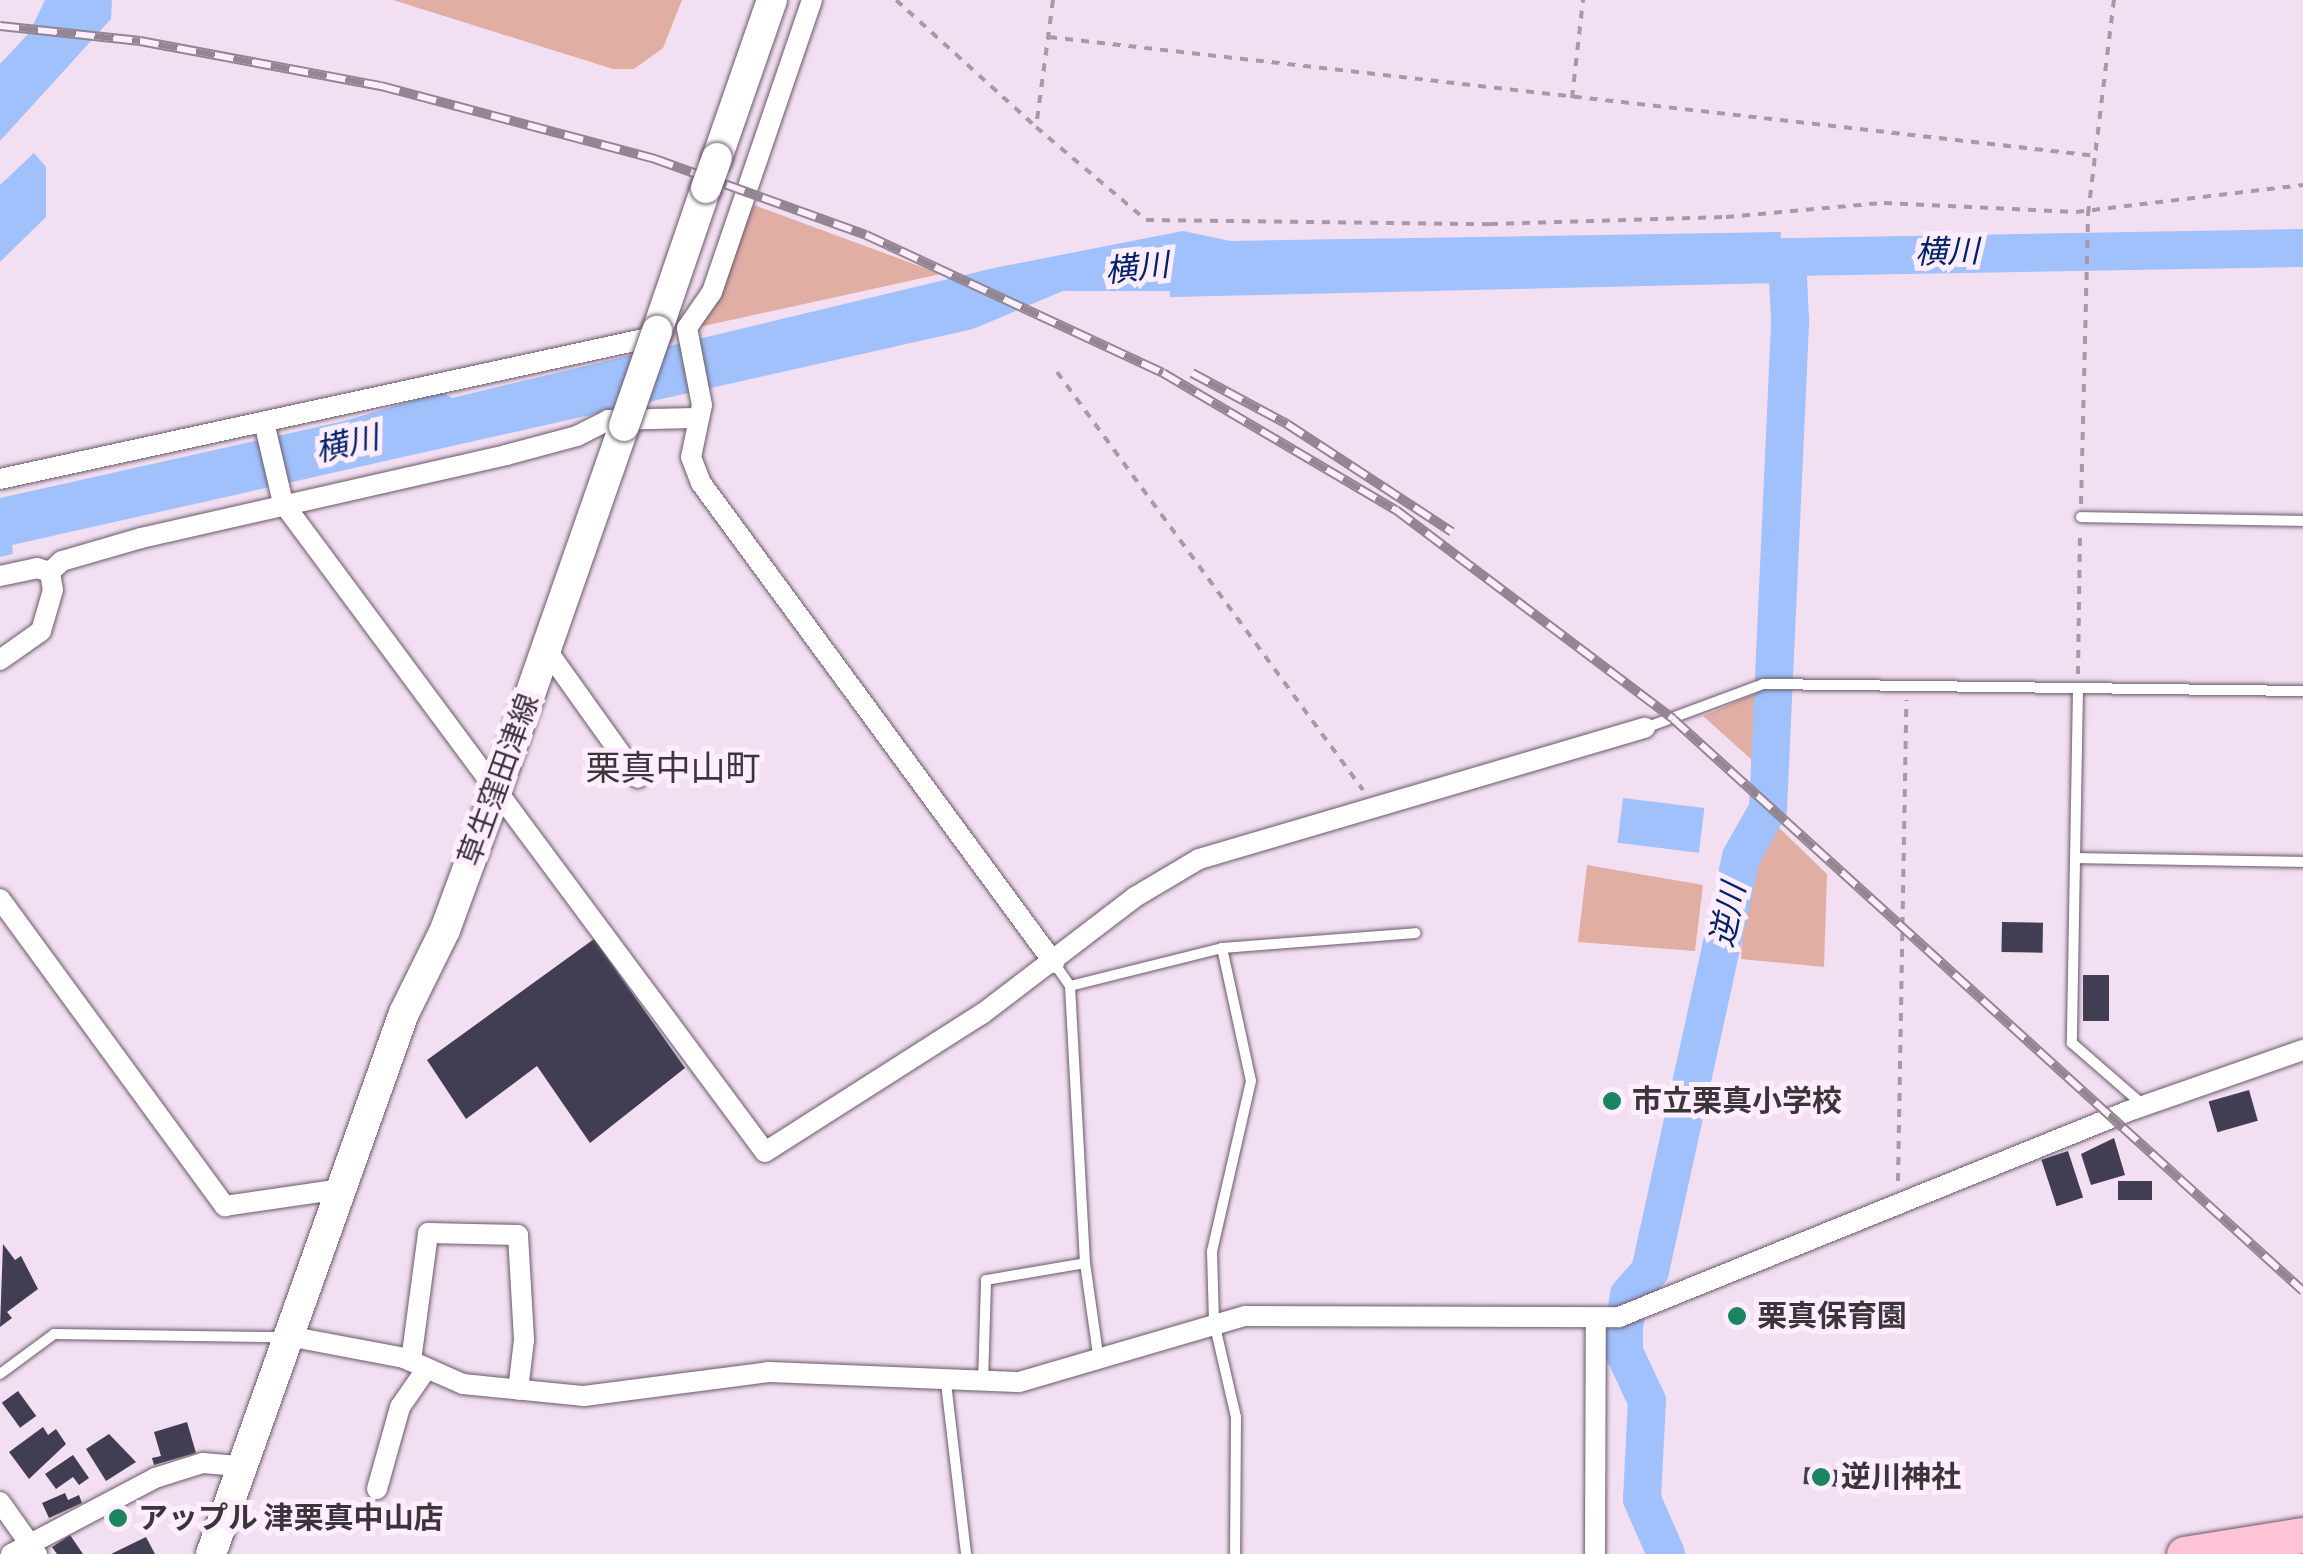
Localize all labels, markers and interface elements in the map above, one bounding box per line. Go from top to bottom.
water label: 横川 [1915,232,1979,272]
water label: 横川 [1103,246,1171,290]
water label: 横川 [312,418,382,470]
street label: 草生窪田津線 [451,689,547,871]
district label: 栗真中山町 [586,747,760,789]
water label: 逆川 [1703,880,1753,950]
place label: 市立栗真小学校 [1632,1083,1842,1119]
marker: 市立栗真小学校 [1601,1090,1623,1112]
place label: 栗真保育園 [1757,1298,1907,1334]
marker: 栗真保育園 [1726,1305,1748,1327]
place label: 逆川神社 [1841,1459,1961,1495]
marker: 逆川神社 [1810,1466,1832,1488]
place label: アップル 津栗真中山店 [138,1500,443,1536]
marker: アップル 津栗真中山店 [107,1507,129,1529]

